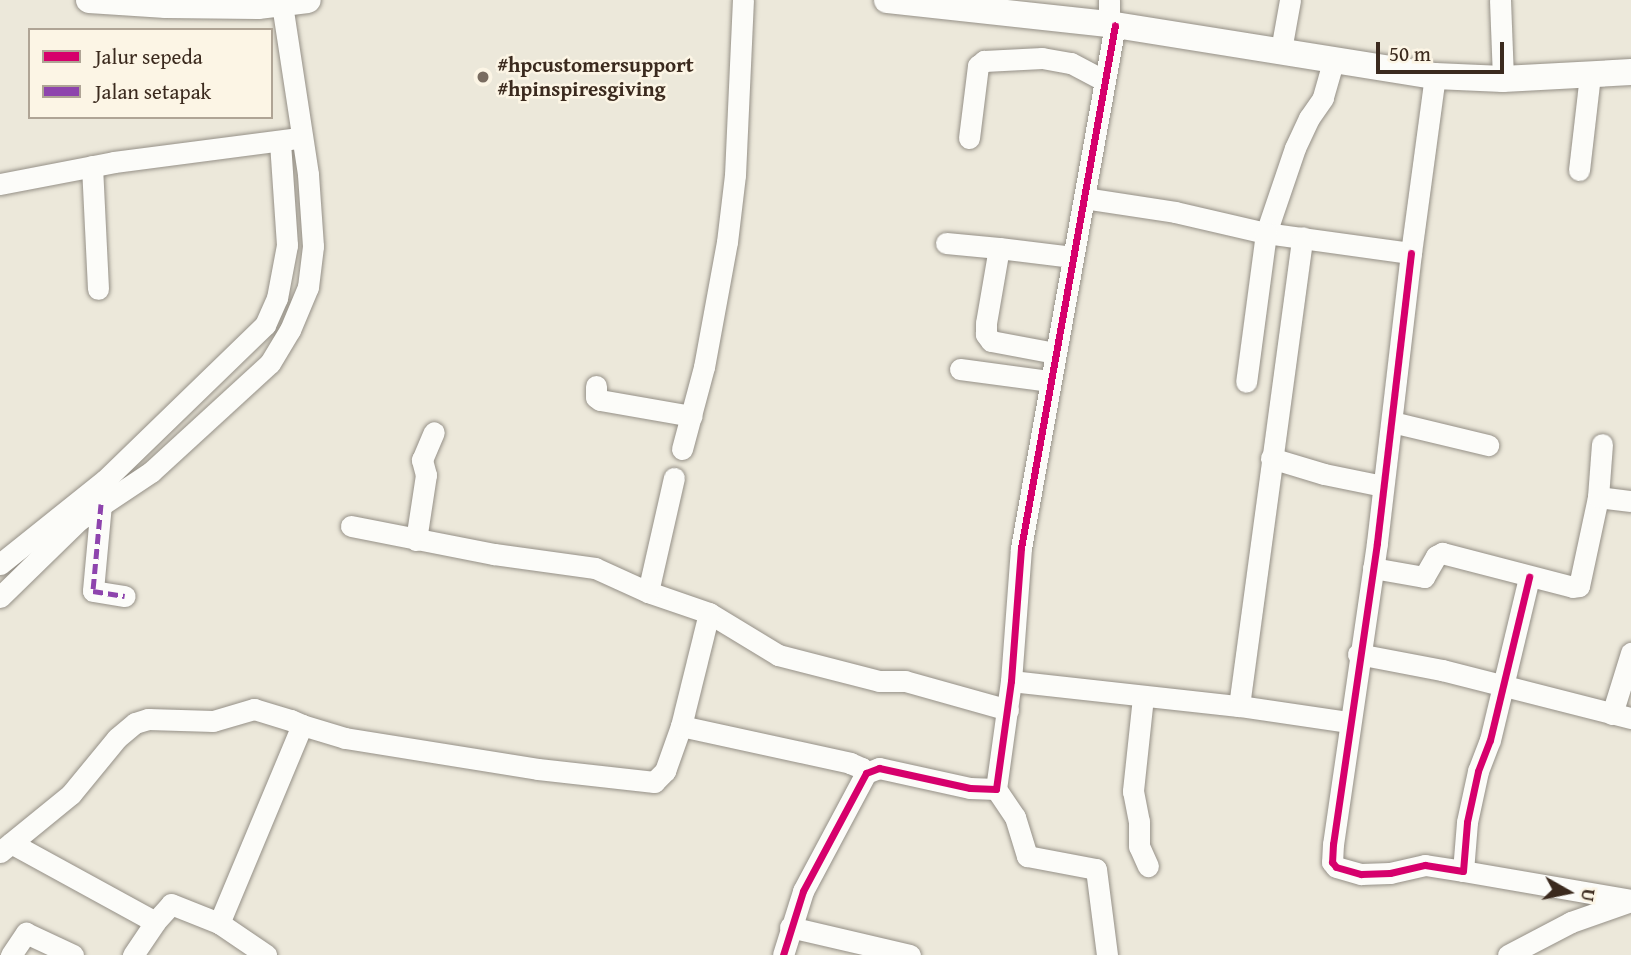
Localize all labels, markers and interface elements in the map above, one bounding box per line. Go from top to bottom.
legend [28,28,273,119]
scale bar [1379,28,1507,72]
text: 50 m [1389,38,1431,69]
text: Jalur sepeda [95,41,203,72]
place label: #hpcustomersupport #hpinspiresgiving [497,52,694,102]
marker: #hpcustomersupport #hpinspiresgiving [475,69,491,85]
text: Jalan setapak [95,76,211,107]
north arrow [1533,857,1603,927]
text: U [1574,887,1604,904]

